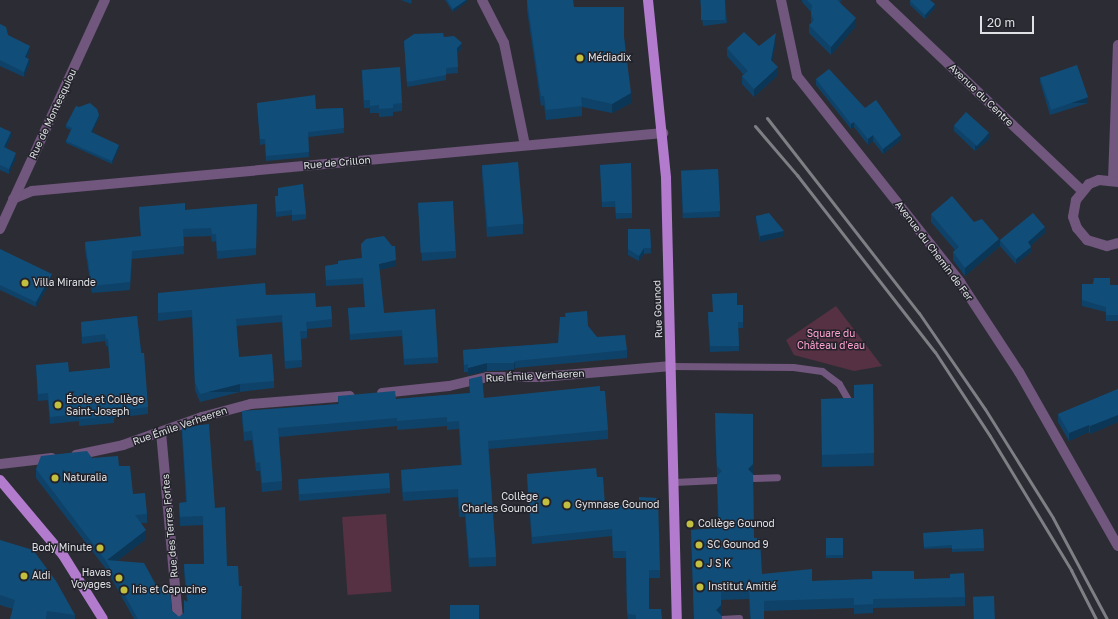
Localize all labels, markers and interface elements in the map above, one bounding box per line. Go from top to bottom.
scale bar [982,8,1036,34]
text: 20 m [987,15,1015,30]
place label: Médiadix [588,52,631,64]
marker: Médiadix [575,53,585,63]
street label: Avenue du Centre [946,61,1016,129]
street label: Rue de Montesquiou [27,67,79,161]
street label: Rue de Crillon [303,154,371,172]
street label: Avenue du Chemin de Fer [893,199,975,303]
place label: Villa Mirande [33,277,96,289]
marker: Villa Mirande [20,278,30,288]
street label: Rue Gounod [651,280,665,338]
park label: Square du Château d'eau [797,327,865,350]
street label: Rue Émile Verhaeren [485,367,585,385]
place label: École et Collège Saint-Joseph [66,393,144,416]
marker: École et Collège Saint-Joseph [53,400,63,410]
street label: Rue Émile Verhaeren [131,404,229,448]
place label: Naturalia [63,472,107,484]
marker: Naturalia [50,473,60,483]
street label: Rue des Terres Fortes [159,474,181,578]
place label: Collège Charles Gounod [461,490,538,514]
marker: Collège Charles Gounod [541,497,551,507]
place label: Gymnase Gounod [575,499,659,511]
marker: Gymnase Gounod [562,500,572,510]
place label: Collège Gounod [698,518,775,530]
marker: Collège Gounod [685,519,695,529]
place label: SC Gounod 9 [707,539,769,551]
marker: SC Gounod 9 [694,540,704,550]
place label: Body Minute [32,542,92,554]
marker: Body Minute [95,543,105,553]
place label: J S K [707,558,731,570]
marker: J S K [694,559,704,569]
place label: Havas Voyages [71,566,111,590]
place label: Aldi [32,570,50,582]
marker: Aldi [19,571,29,581]
marker: Havas Voyages [114,573,124,583]
place label: Institut Amitié [708,581,777,593]
marker: Institut Amitié [695,582,705,592]
place label: Iris et Capucine [132,584,207,596]
marker: Iris et Capucine [119,585,129,595]

